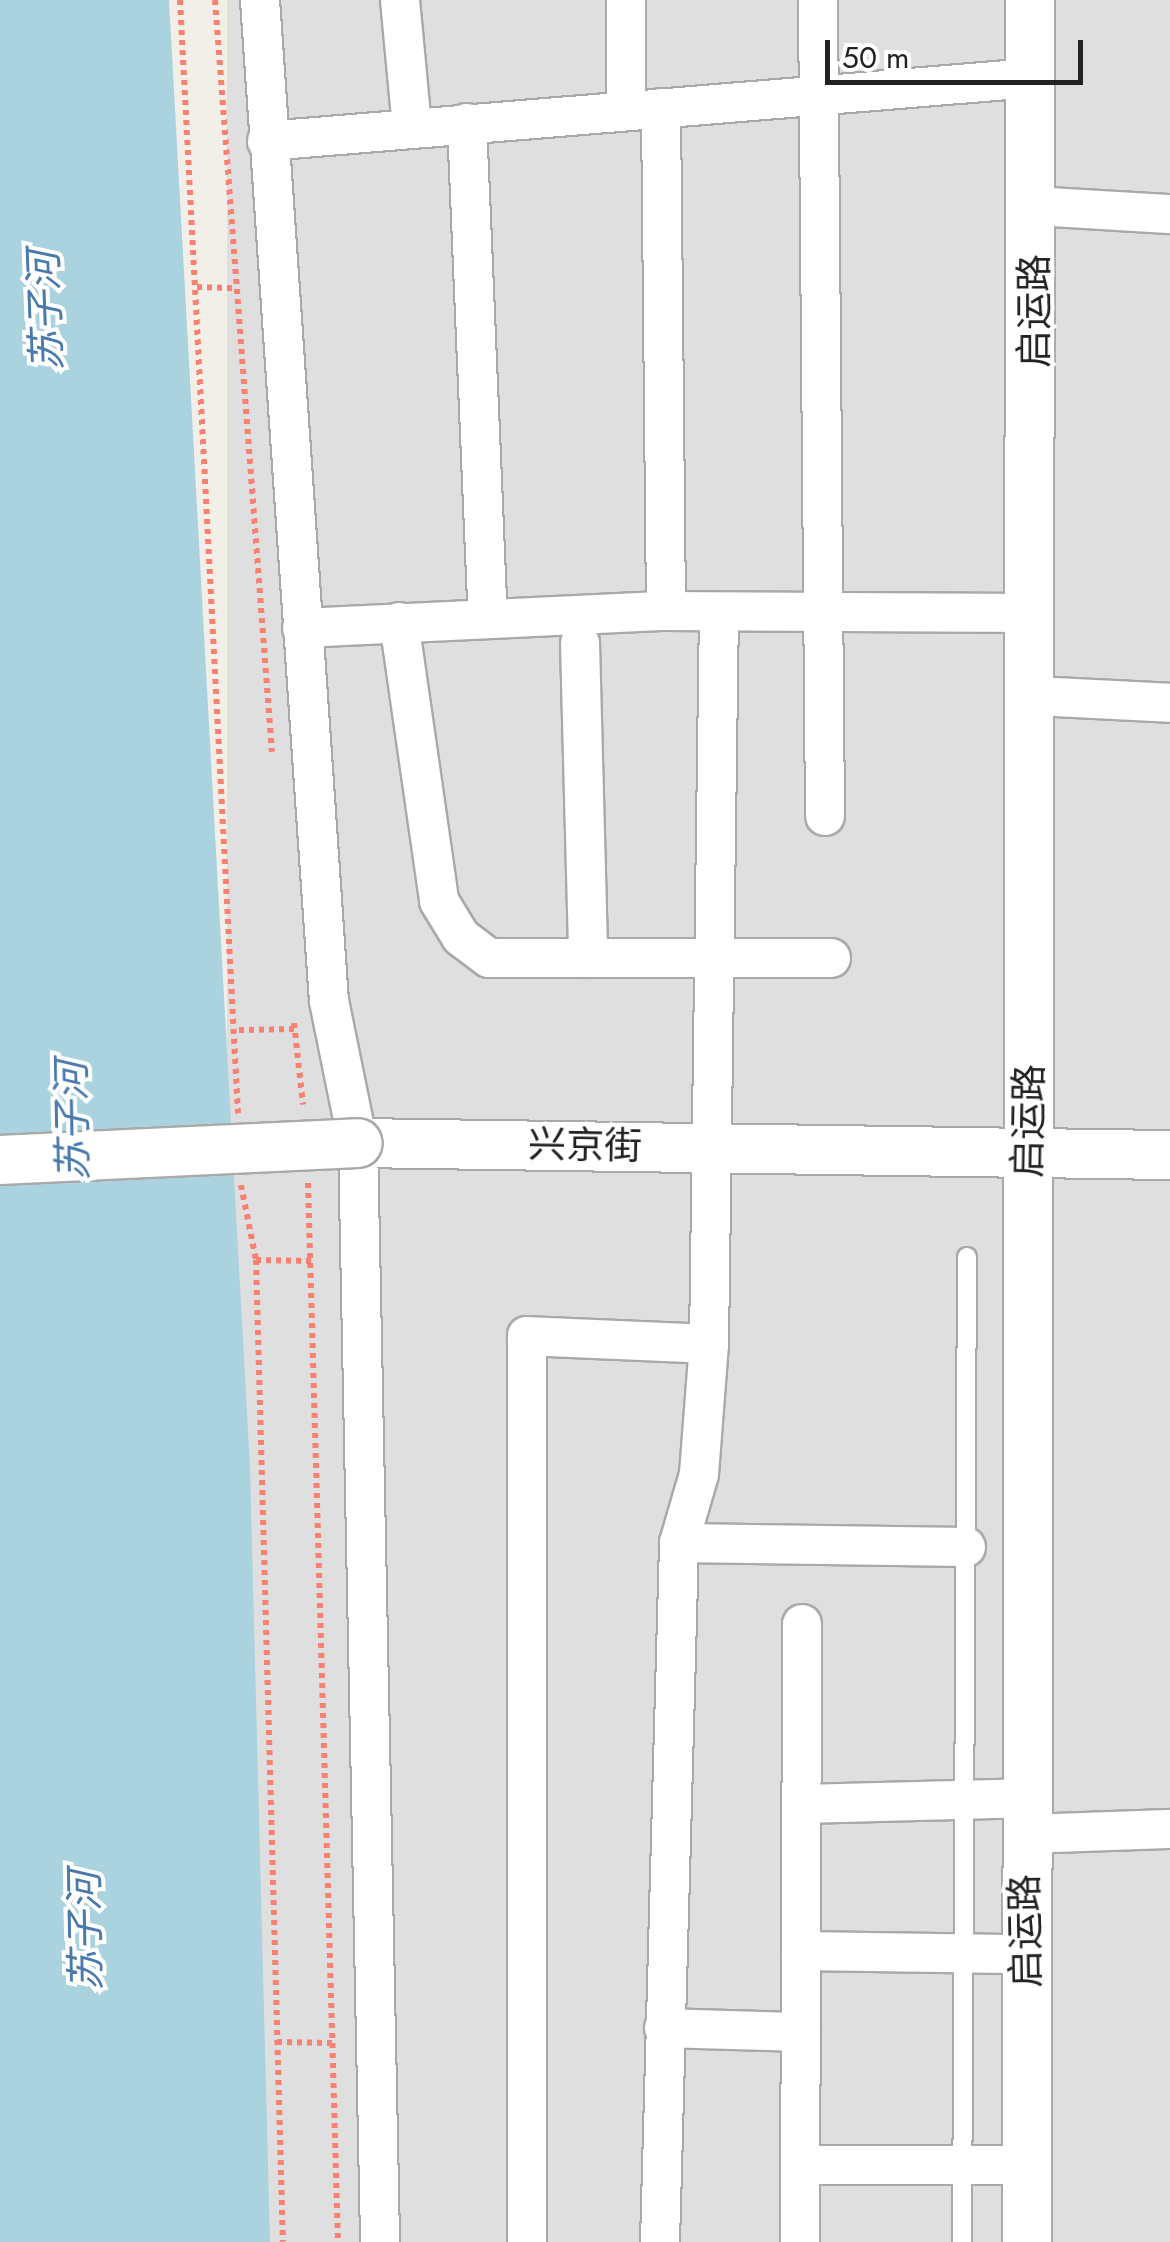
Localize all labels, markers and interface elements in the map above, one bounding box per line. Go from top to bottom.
scale bar [830,20,1088,82]
text: 50 m [842,36,909,79]
water label: 苏子河 [19,250,71,372]
street label: 启运路 [1011,254,1057,368]
water label: 苏子河 [47,1061,97,1181]
street label: 启运路 [1004,1064,1052,1178]
street label: 兴京街 [528,1121,642,1169]
water label: 苏子河 [60,1871,110,1991]
street label: 启运路 [1001,1874,1049,1988]

